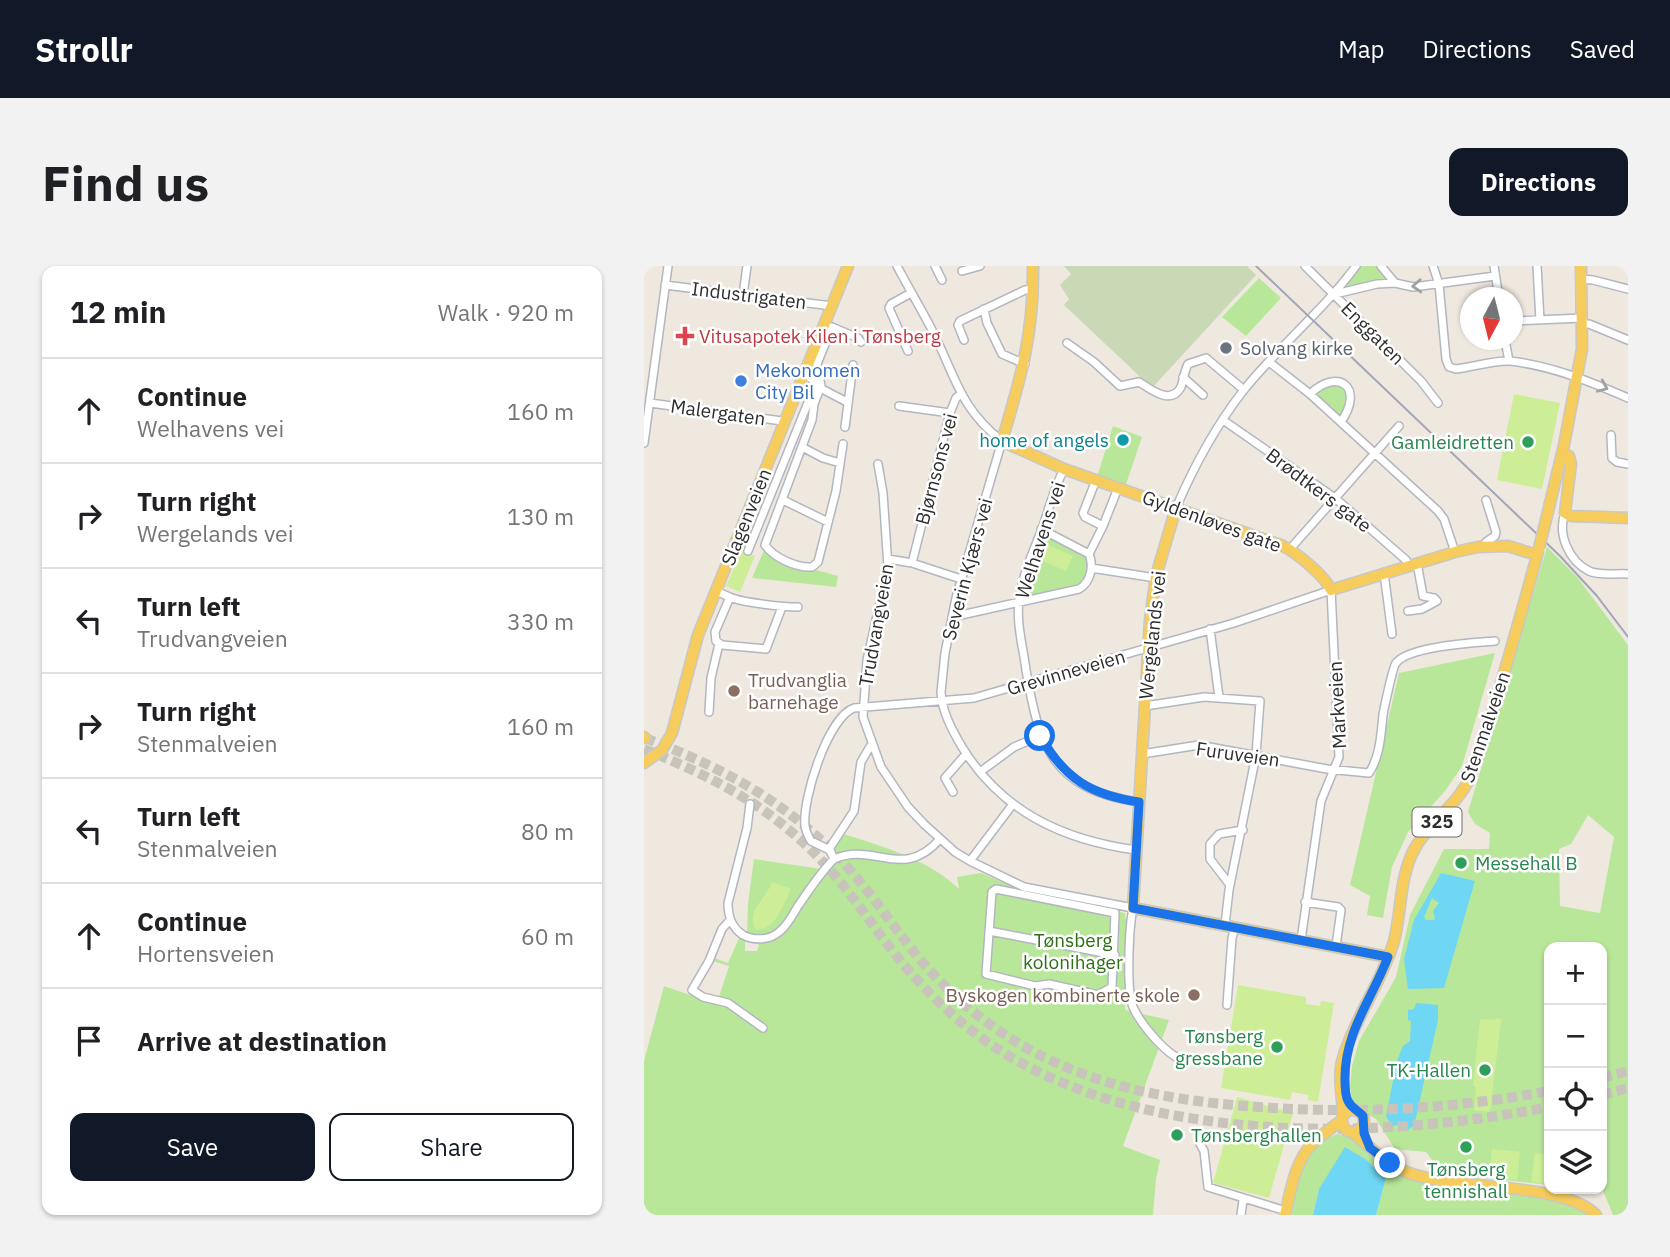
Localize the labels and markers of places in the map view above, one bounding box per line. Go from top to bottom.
place label: Vitusapotek Kilen i Tønsberg [699,324,941,348]
marker: Vitusapotek Kilen i Tønsberg [677,328,693,344]
place label: Solvang kirke [1240,336,1353,360]
marker: Solvang kirke [1218,340,1234,356]
place label: Mekonomen City Bil [755,358,860,404]
marker: Mekonomen City Bil [733,373,749,389]
place label: home of angels [979,428,1109,452]
place label: Gamleidretten [1391,430,1514,454]
marker: home of angels [1115,432,1131,448]
marker: Gamleidretten [1520,434,1536,450]
place label: Trudvanglia barnehage [748,668,847,714]
marker: Trudvanglia barnehage [726,683,742,699]
place label: Messehall B [1475,851,1578,875]
marker: Messehall B [1453,855,1469,871]
place label: Byskogen kombinerte skole [946,983,1180,1007]
marker: Byskogen kombinerte skole [1186,987,1202,1003]
place label: Tønsberg gressbane [1175,1024,1263,1070]
marker: Tønsberg gressbane [1269,1039,1285,1055]
place label: TK-Hallen [1387,1058,1471,1082]
marker: TK-Hallen [1477,1062,1493,1078]
place label: Tønsberghallen [1191,1123,1322,1147]
marker: Tønsberghallen [1169,1127,1185,1143]
marker: Tønsberg tennishall [1458,1139,1474,1155]
place label: Tønsberg tennishall [1424,1157,1508,1203]

